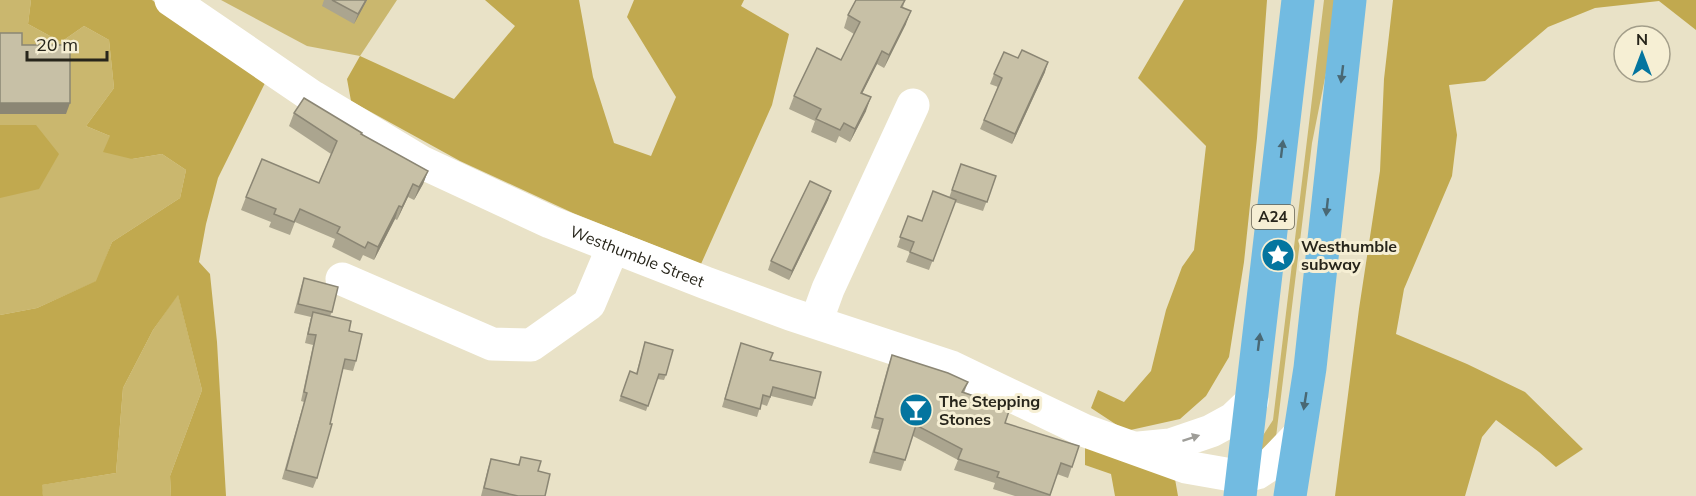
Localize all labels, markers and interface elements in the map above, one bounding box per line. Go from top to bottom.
scale bar [27,24,106,62]
north arrow [1612,24,1672,84]
text: N [1636,29,1648,49]
text: 20 m [36,33,78,56]
one-way arrow [1337,65,1346,84]
one-way arrow [1277,139,1286,158]
one-way arrow [1322,197,1332,216]
road number: A24 [1252,205,1294,229]
street label: Westhumble Street [567,221,708,292]
place label: Westhumble subway [1301,236,1397,274]
place icon: Westhumble subway [1260,237,1296,273]
one-way arrow [1254,333,1263,352]
place label: The Stepping Stones [939,391,1040,429]
one-way arrow [1300,391,1309,410]
bar icon: The Stepping Stones [898,392,934,428]
one-way arrow [1182,433,1200,442]

